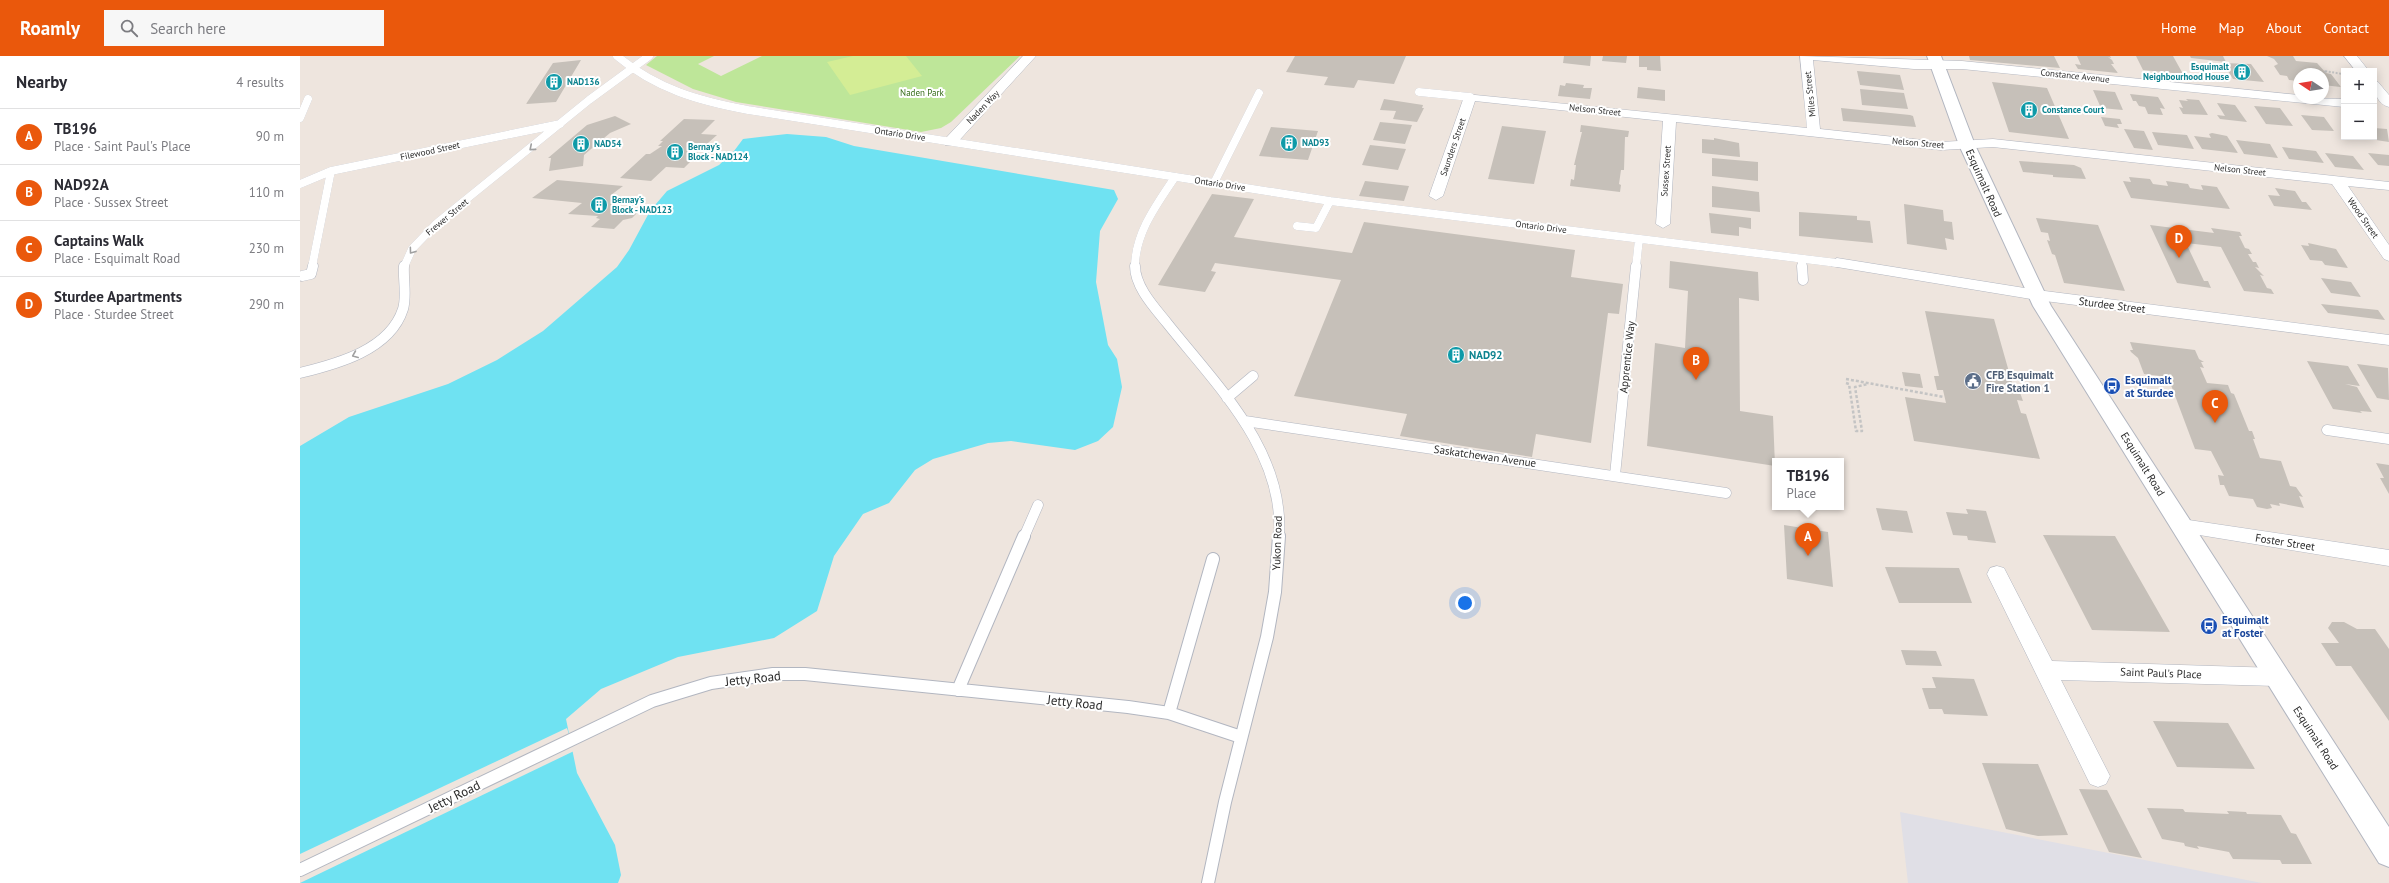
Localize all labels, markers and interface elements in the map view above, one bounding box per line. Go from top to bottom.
search box [104,10,384,46]
text: Roamly [20,16,80,40]
icon: search [118,17,140,39]
text: Search here [150,19,226,38]
text: Home [2161,19,2196,37]
text: Map [2218,19,2244,37]
text: About [2266,19,2302,37]
text: Contact [2324,19,2369,37]
place label: Esquimalt Neighbourhood House [2143,61,2230,82]
building icon: Esquimalt Neighbourhood House [2232,62,2252,82]
street label: Constance Avenue [2040,66,2111,85]
north arrow [2293,68,2329,104]
map controls [2341,68,2377,140]
button: + [2341,68,2377,104]
text: Nearby [16,71,67,93]
street label: Miles Street [1802,71,1817,117]
building icon: NAD136 [544,72,564,92]
text: 4 results [236,74,284,91]
place label: NAD136 [567,76,600,87]
park label: Naden Park [900,87,945,98]
street label: Naden Way [964,87,1002,126]
building icon: Constance Court [2019,100,2039,120]
street label: Nelson Street [1569,101,1622,118]
place label: Constance Court [2042,104,2105,115]
button: − [2341,104,2377,140]
street label: Saunders Street [1437,116,1468,177]
text: TB196 [54,119,97,138]
street label: Ontario Drive [874,124,927,143]
text: A [25,128,33,145]
text: 90 m [256,128,284,145]
building icon: NAD93 [1279,133,1299,153]
building icon: NAD54 [571,134,591,154]
street label: Nelson Street [1892,135,1945,150]
place label: NAD93 [1302,137,1329,148]
text: Place · Saint Paul's Place [54,138,191,155]
place label: NAD54 [594,138,621,149]
street label: Filewood Street [399,139,461,162]
place label: Bernay's Block - NAD124 [688,141,748,162]
building icon: Bernay's Block - NAD124 [665,142,685,162]
one-way arrow [529,144,537,151]
street label: Sussex Street [1658,145,1673,197]
street label: Esquimalt Road [1963,147,2005,219]
street label: Nelson Street [2214,161,2267,178]
street label: Ontario Drive [1194,174,1247,193]
text: NAD92A [54,175,109,194]
text: B [25,184,33,201]
text: 110 m [249,184,284,201]
text: Place · Sussex Street [54,194,168,211]
place label: Bernay's Block - NAD123 [612,194,672,215]
building icon: Bernay's Block - NAD123 [589,195,609,215]
street label: Wood Street [2345,195,2381,240]
street label: Frewer Street [423,196,470,237]
street label: Ontario Drive [1515,218,1568,235]
pin: D [2166,225,2192,258]
text: Captains Walk [54,231,144,250]
text: C [25,240,33,257]
text: 230 m [249,240,284,257]
one-way arrow [410,246,417,253]
text: Place · Esquimalt Road [54,250,180,267]
text: Sturdee Apartments [54,287,182,306]
street label: Sturdee Street [2078,294,2146,316]
text: D [25,296,33,313]
text: 290 m [249,296,284,313]
text: Place · Sturdee Street [54,306,174,323]
street label: Apprentice Way [1616,319,1638,394]
building icon: NAD92 [1446,345,1466,365]
pin: B [1683,347,1709,380]
place label: NAD92 [1469,348,1502,362]
one-way arrow [351,351,358,359]
place label: CFB Esquimalt Fire Station 1 [1986,368,2054,395]
public building icon: CFB Esquimalt Fire Station 1 [1963,371,1983,391]
place label: Esquimalt at Sturdee [2125,373,2174,400]
bus stop icon: Esquimalt at Sturdee [2102,376,2122,396]
pin: C [2202,390,2228,423]
street label: Esquimalt Road [2118,429,2168,499]
street label: Saskatchewan Avenue [1433,442,1537,470]
popup [1772,458,1844,510]
text: TB196 [1787,466,1829,485]
text: Place [1787,485,1816,502]
street label: Yukon Road [1269,515,1285,571]
pin: A [1795,523,1821,556]
street label: Foster Street [2254,530,2316,554]
your location [1455,593,1475,613]
place label: Esquimalt at Foster [2222,613,2269,640]
bus stop icon: Esquimalt at Foster [2199,616,2219,636]
street label: Saint Paul's Place [2120,665,2202,681]
street label: Jetty Road [723,667,782,690]
street label: Jetty Road [1045,691,1104,714]
street label: Esquimalt Road [2290,704,2342,772]
street label: Jetty Road [425,777,483,817]

